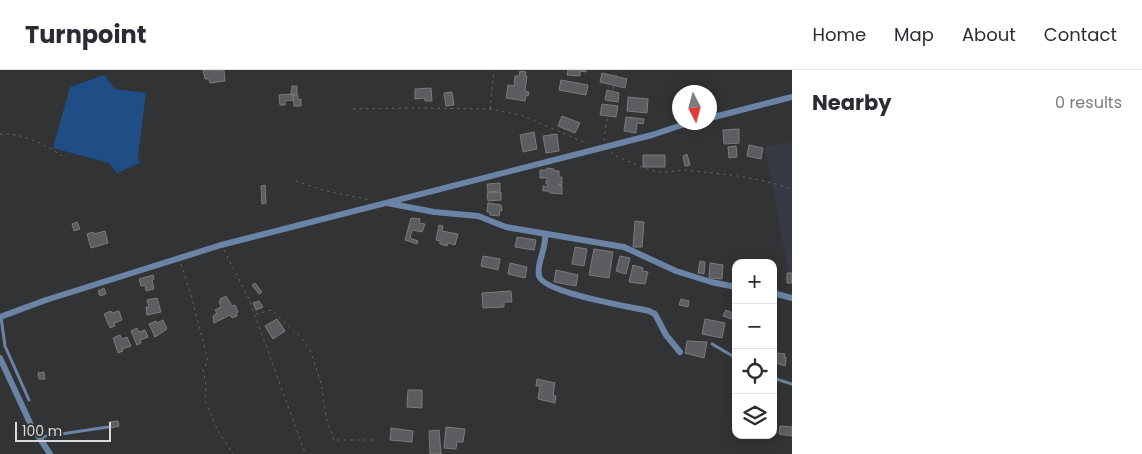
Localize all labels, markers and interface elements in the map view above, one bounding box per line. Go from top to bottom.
text: Turnpoint [25,18,146,51]
text: Home [812,22,866,47]
text: Map [894,22,934,47]
text: About [962,22,1016,47]
text: Contact [1044,22,1117,47]
north arrow [672,85,717,130]
text: Nearby [812,88,892,117]
text: 0 results [1055,91,1122,114]
map controls [732,259,777,439]
button: + [732,259,777,304]
button: − [732,304,777,349]
button: locate [732,349,777,394]
button: layers [732,394,777,439]
scale bar [15,419,111,442]
text: 100 m [22,421,62,441]

